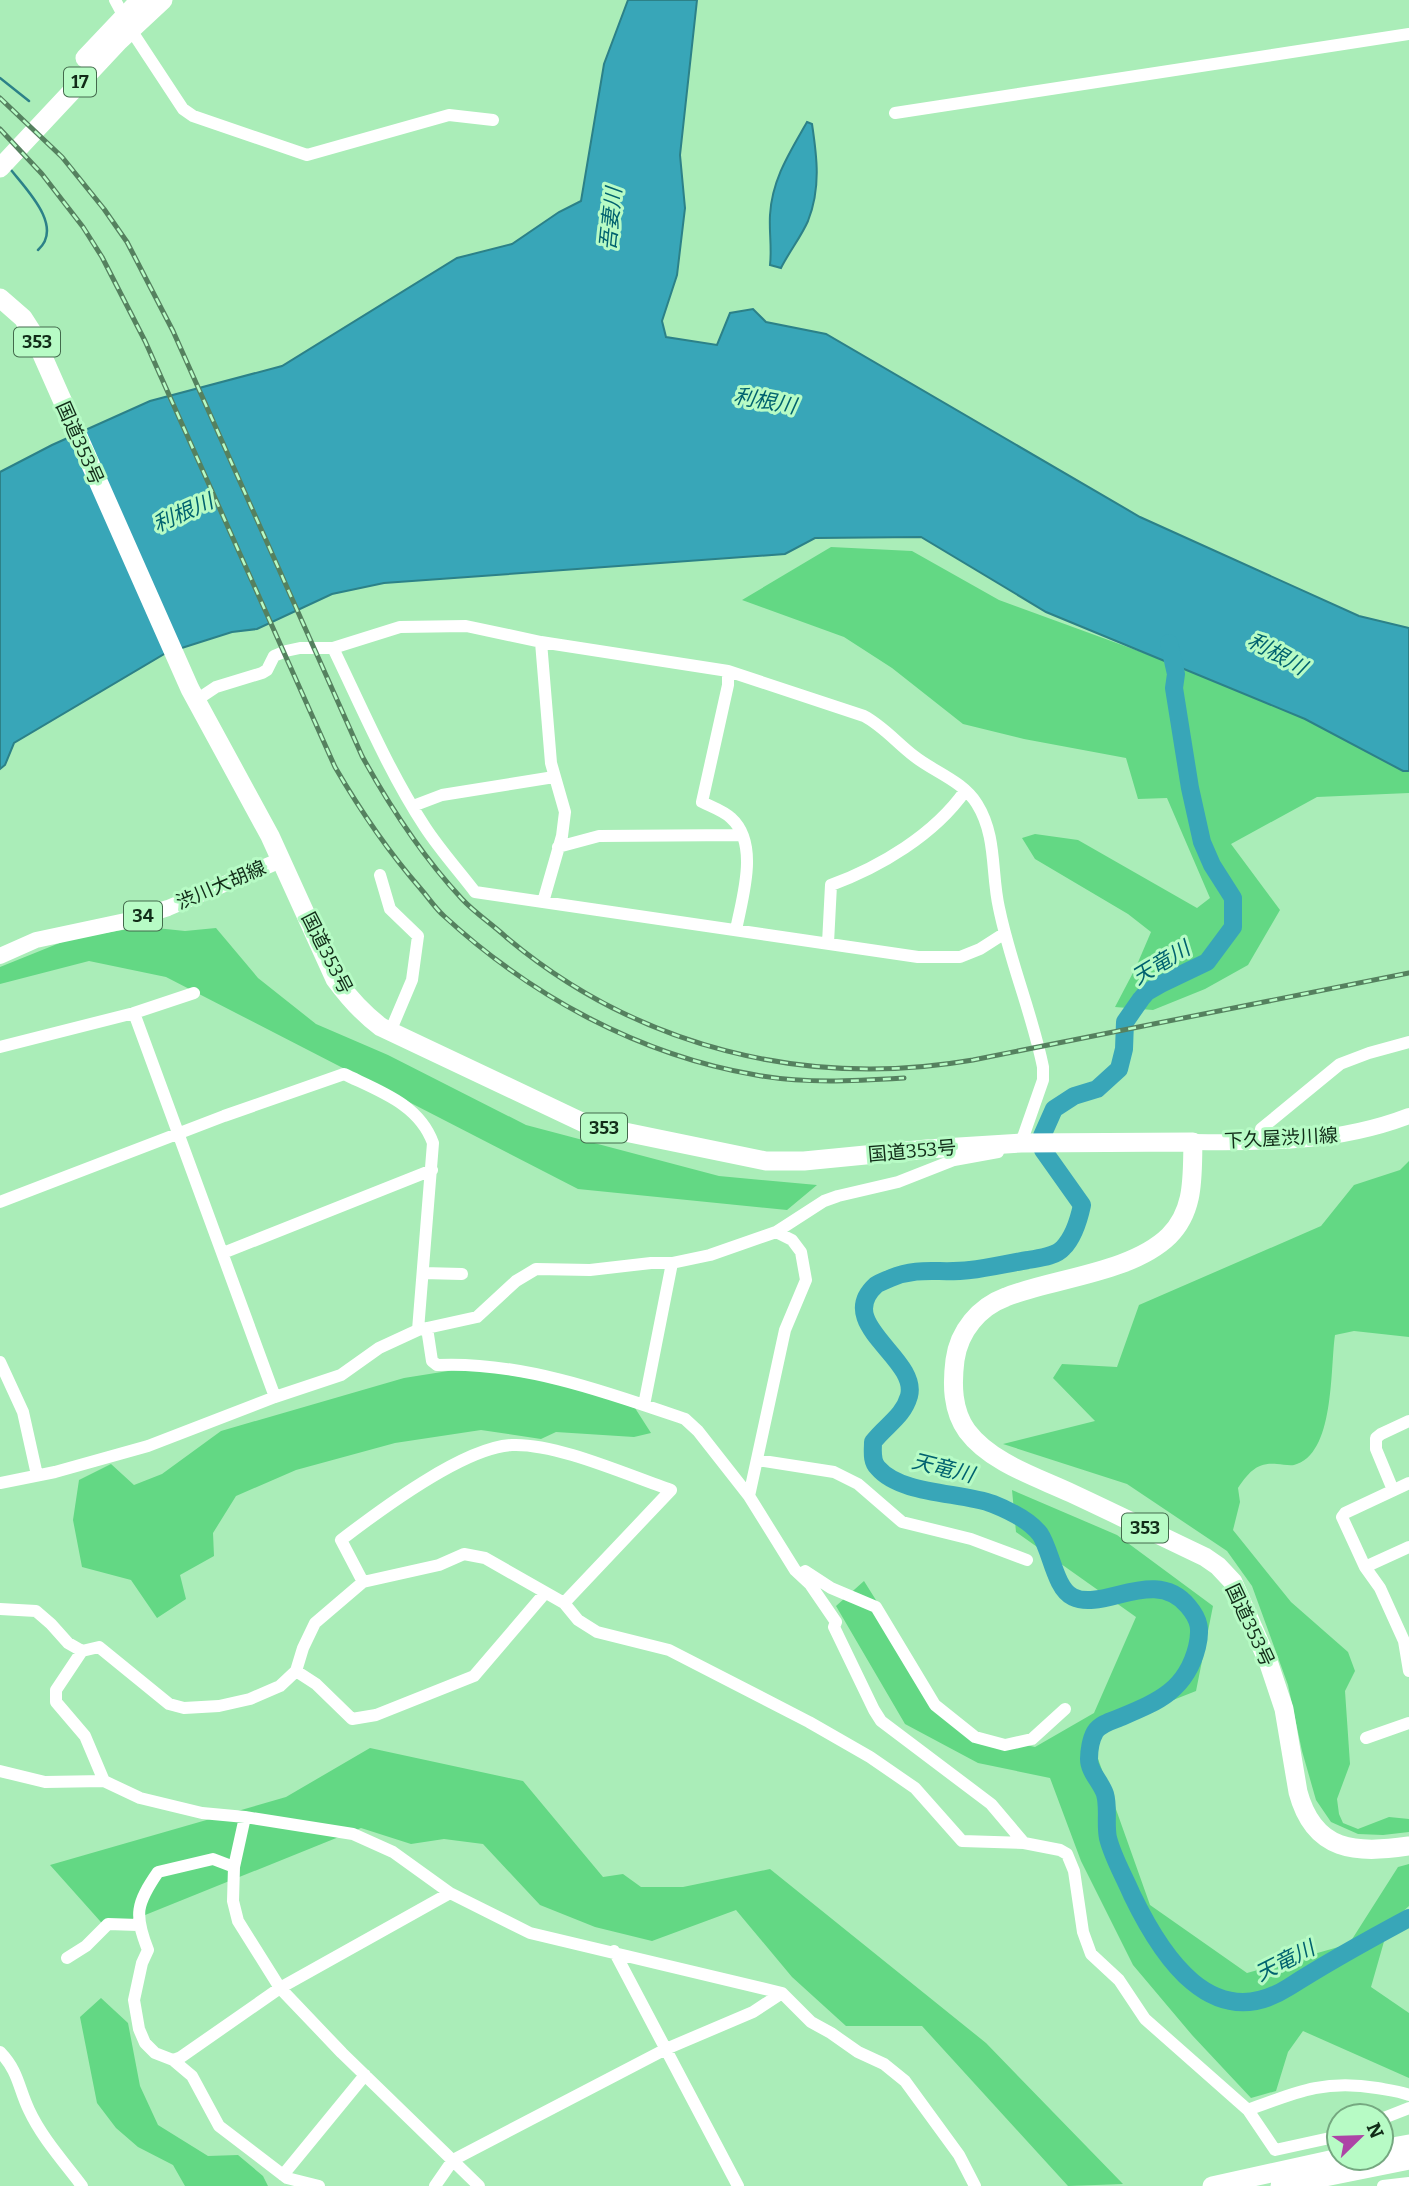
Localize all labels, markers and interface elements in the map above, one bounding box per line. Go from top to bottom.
road number: 17 [64,68,96,96]
water label: 吾妻川 [595,184,627,252]
road number: 353 [14,328,60,356]
water label: 利根川 [732,383,800,420]
street label: 国道353号 [52,398,108,488]
water label: 利根川 [149,487,219,538]
water label: 利根川 [1243,627,1313,682]
street label: 渋川大胡線 [173,856,269,914]
road number: 34 [124,902,162,931]
street label: 国道353号 [297,908,357,998]
water label: 天竜川 [1127,935,1196,990]
road number: 353 [581,1114,627,1142]
street label: 下久屋渋川線 [1223,1124,1339,1152]
street label: 国道353号 [867,1136,957,1166]
water label: 天竜川 [909,1448,979,1489]
road number: 353 [1122,1513,1168,1542]
street label: 国道353号 [1221,1580,1279,1670]
water label: 天竜川 [1251,1934,1321,1987]
north arrow [1325,2102,1395,2172]
text: N [1362,2119,1389,2142]

